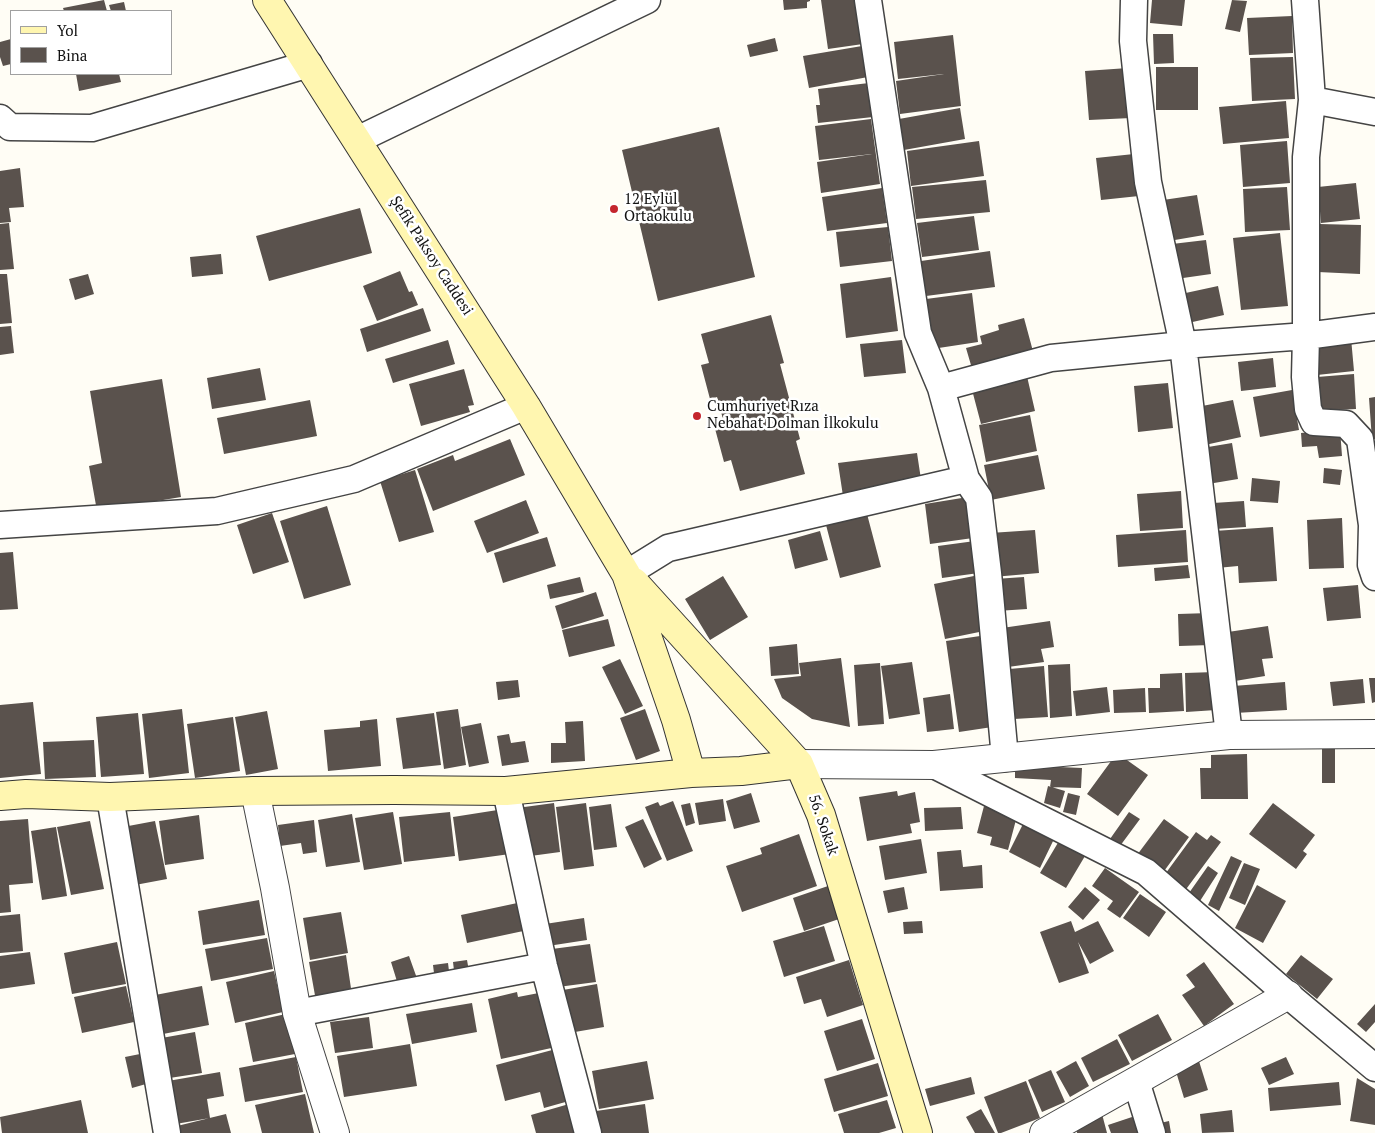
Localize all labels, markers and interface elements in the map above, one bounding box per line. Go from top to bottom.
legend [10,10,172,75]
text: Yol [57,20,78,40]
text: Bina [57,45,87,65]
place label: 12 Eylül Ortaokulu [624,191,692,226]
street label: Şefik Paksoy Caddesi [386,193,476,319]
marker: 12 Eylül Ortaokulu [608,203,620,215]
place label: Cumhuriyet Rıza Nebahat Dolman İlkokulu [707,398,878,433]
marker: Cumhuriyet Rıza Nebahat Dolman İlkokulu [691,410,703,422]
street label: 56. Sokak [804,792,842,858]

